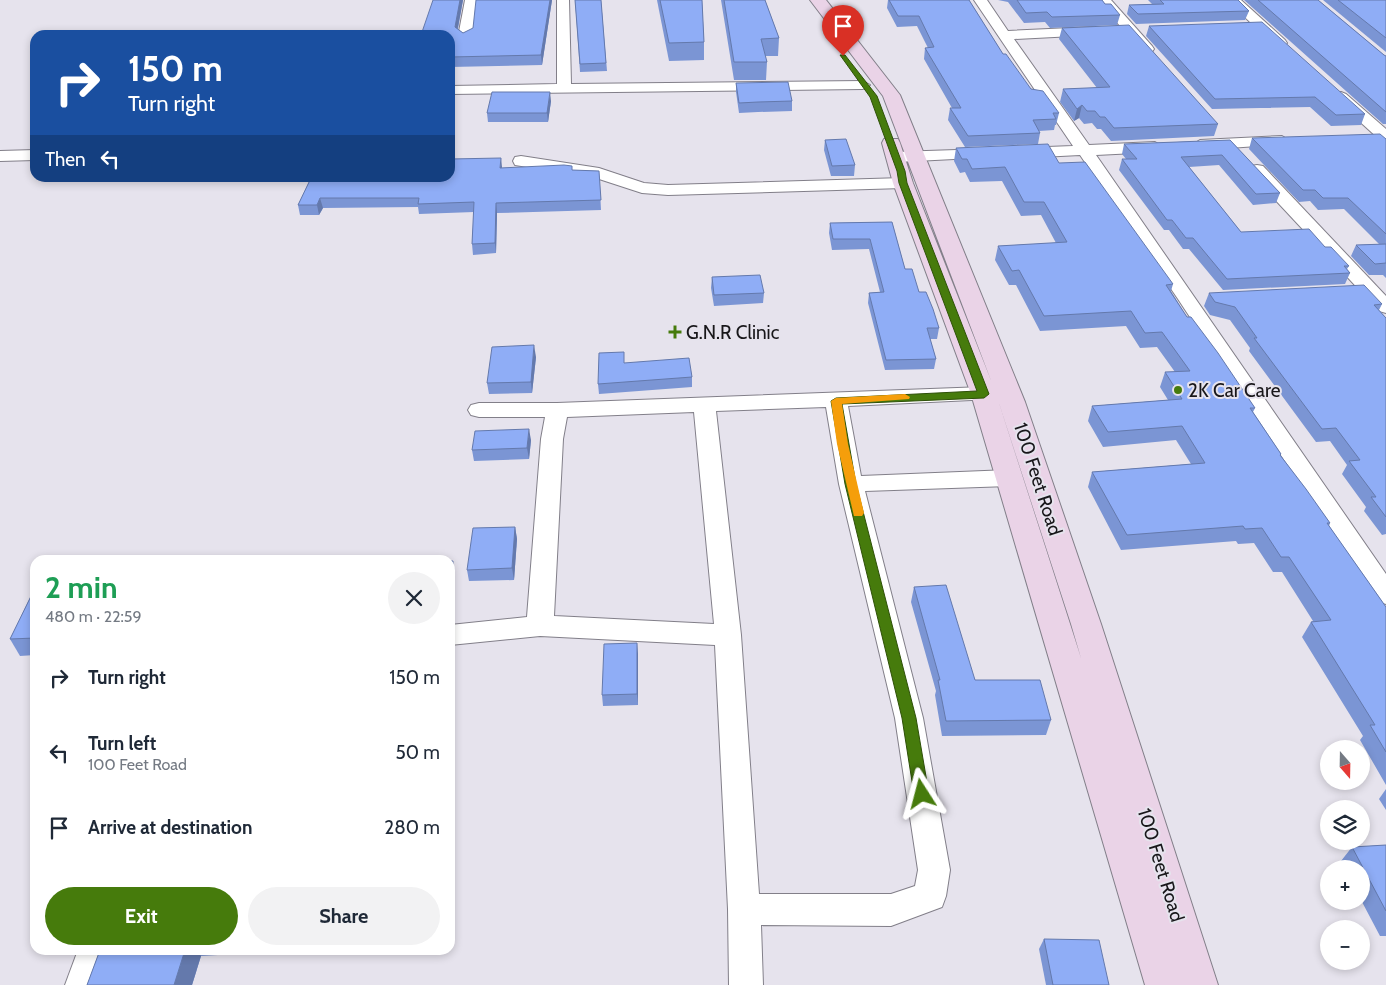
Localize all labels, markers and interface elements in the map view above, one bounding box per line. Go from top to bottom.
pin [822,5,864,56]
icon: arrive [829,12,857,40]
text: 150 m [128,47,223,90]
icon: right [45,50,110,115]
text: Turn right [128,90,215,117]
icon: left [96,145,124,173]
text: Then [45,148,86,171]
place label: G.N.R Clinic [686,321,780,344]
marker: G.N.R Clinic [668,325,682,339]
place label: 2K Car Care [1188,379,1281,402]
marker: 2K Car Care [1172,384,1184,396]
street label: 100 Feet Road [1009,420,1067,538]
text: 2 min [45,569,117,606]
button: close [388,572,440,624]
text: 480 m · 22:59 [45,607,142,626]
icon: right [45,664,73,692]
text: Turn right [88,666,166,689]
text: 150 m [389,666,440,689]
text: Turn left [88,732,156,755]
icon: left [45,739,73,767]
north arrow [1320,740,1370,790]
map controls [1320,740,1370,970]
text: 50 m [396,741,440,764]
text: 100 Feet Road [88,755,187,774]
position arrow [895,767,947,819]
button: layers [1320,800,1370,850]
street label: 100 Feet Road [1133,805,1189,925]
icon: arrive [45,814,73,842]
text: Arrive at destination [88,816,252,839]
text: 280 m [384,816,440,839]
button: + [1320,860,1370,910]
button: Exit [45,887,238,945]
button: Share [248,887,440,945]
button: − [1320,920,1370,970]

